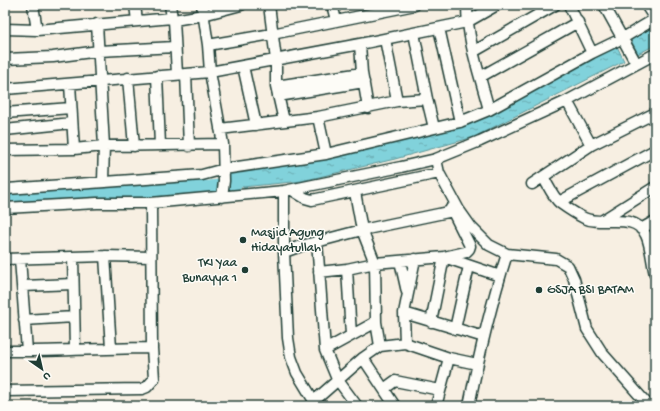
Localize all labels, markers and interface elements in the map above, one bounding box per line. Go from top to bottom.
place label: Masjid Agung Hidayatullah [251,226,324,256]
marker: Masjid Agung Hidayatullah [238,235,248,245]
place label: TKI Yaa Bunayya 1 [182,256,238,286]
marker: TKI Yaa Bunayya 1 [240,265,250,275]
place label: GSJA BSI BATAM [547,283,635,298]
marker: GSJA BSI BATAM [534,285,544,295]
north arrow [22,349,62,389]
text: U [40,369,52,383]

